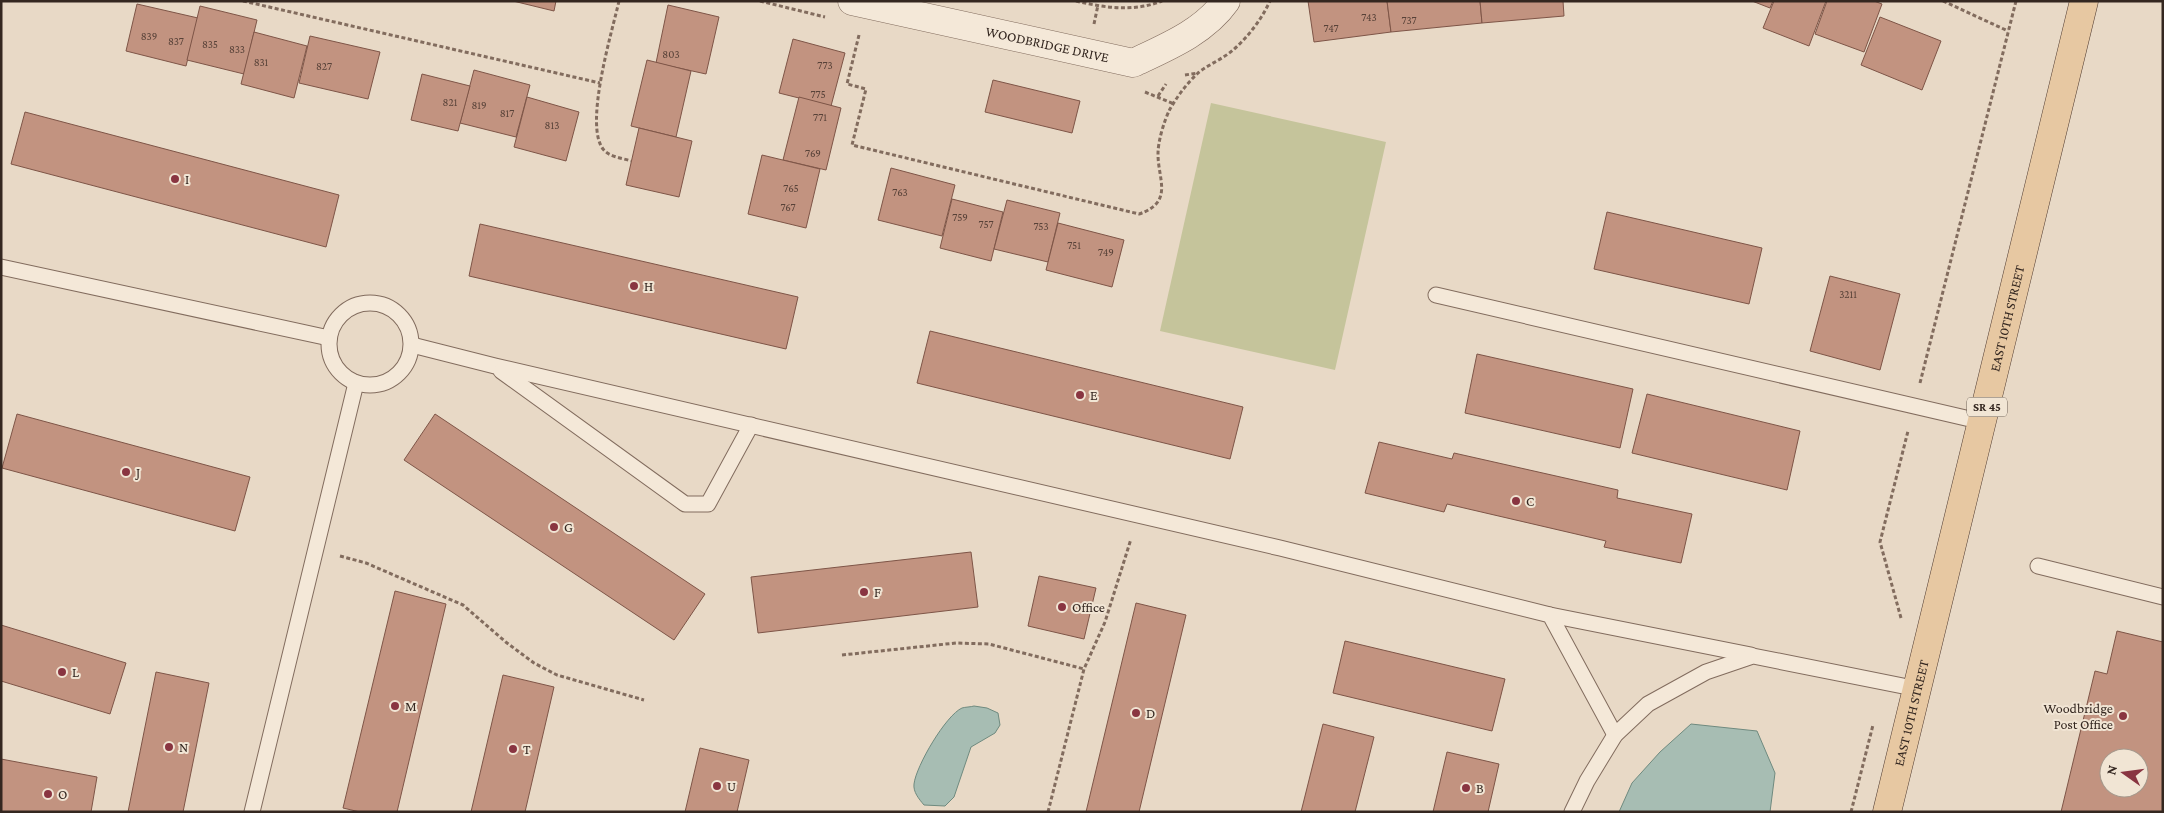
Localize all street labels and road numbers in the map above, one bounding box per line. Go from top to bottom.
street label: WOODBRIDGE DRIVE [984,23,1111,66]
street label: EAST 10TH STREET [1986,263,2028,373]
road number: SR 45 [1967,398,2007,417]
street label: EAST 10TH STREET [1890,658,1932,768]

